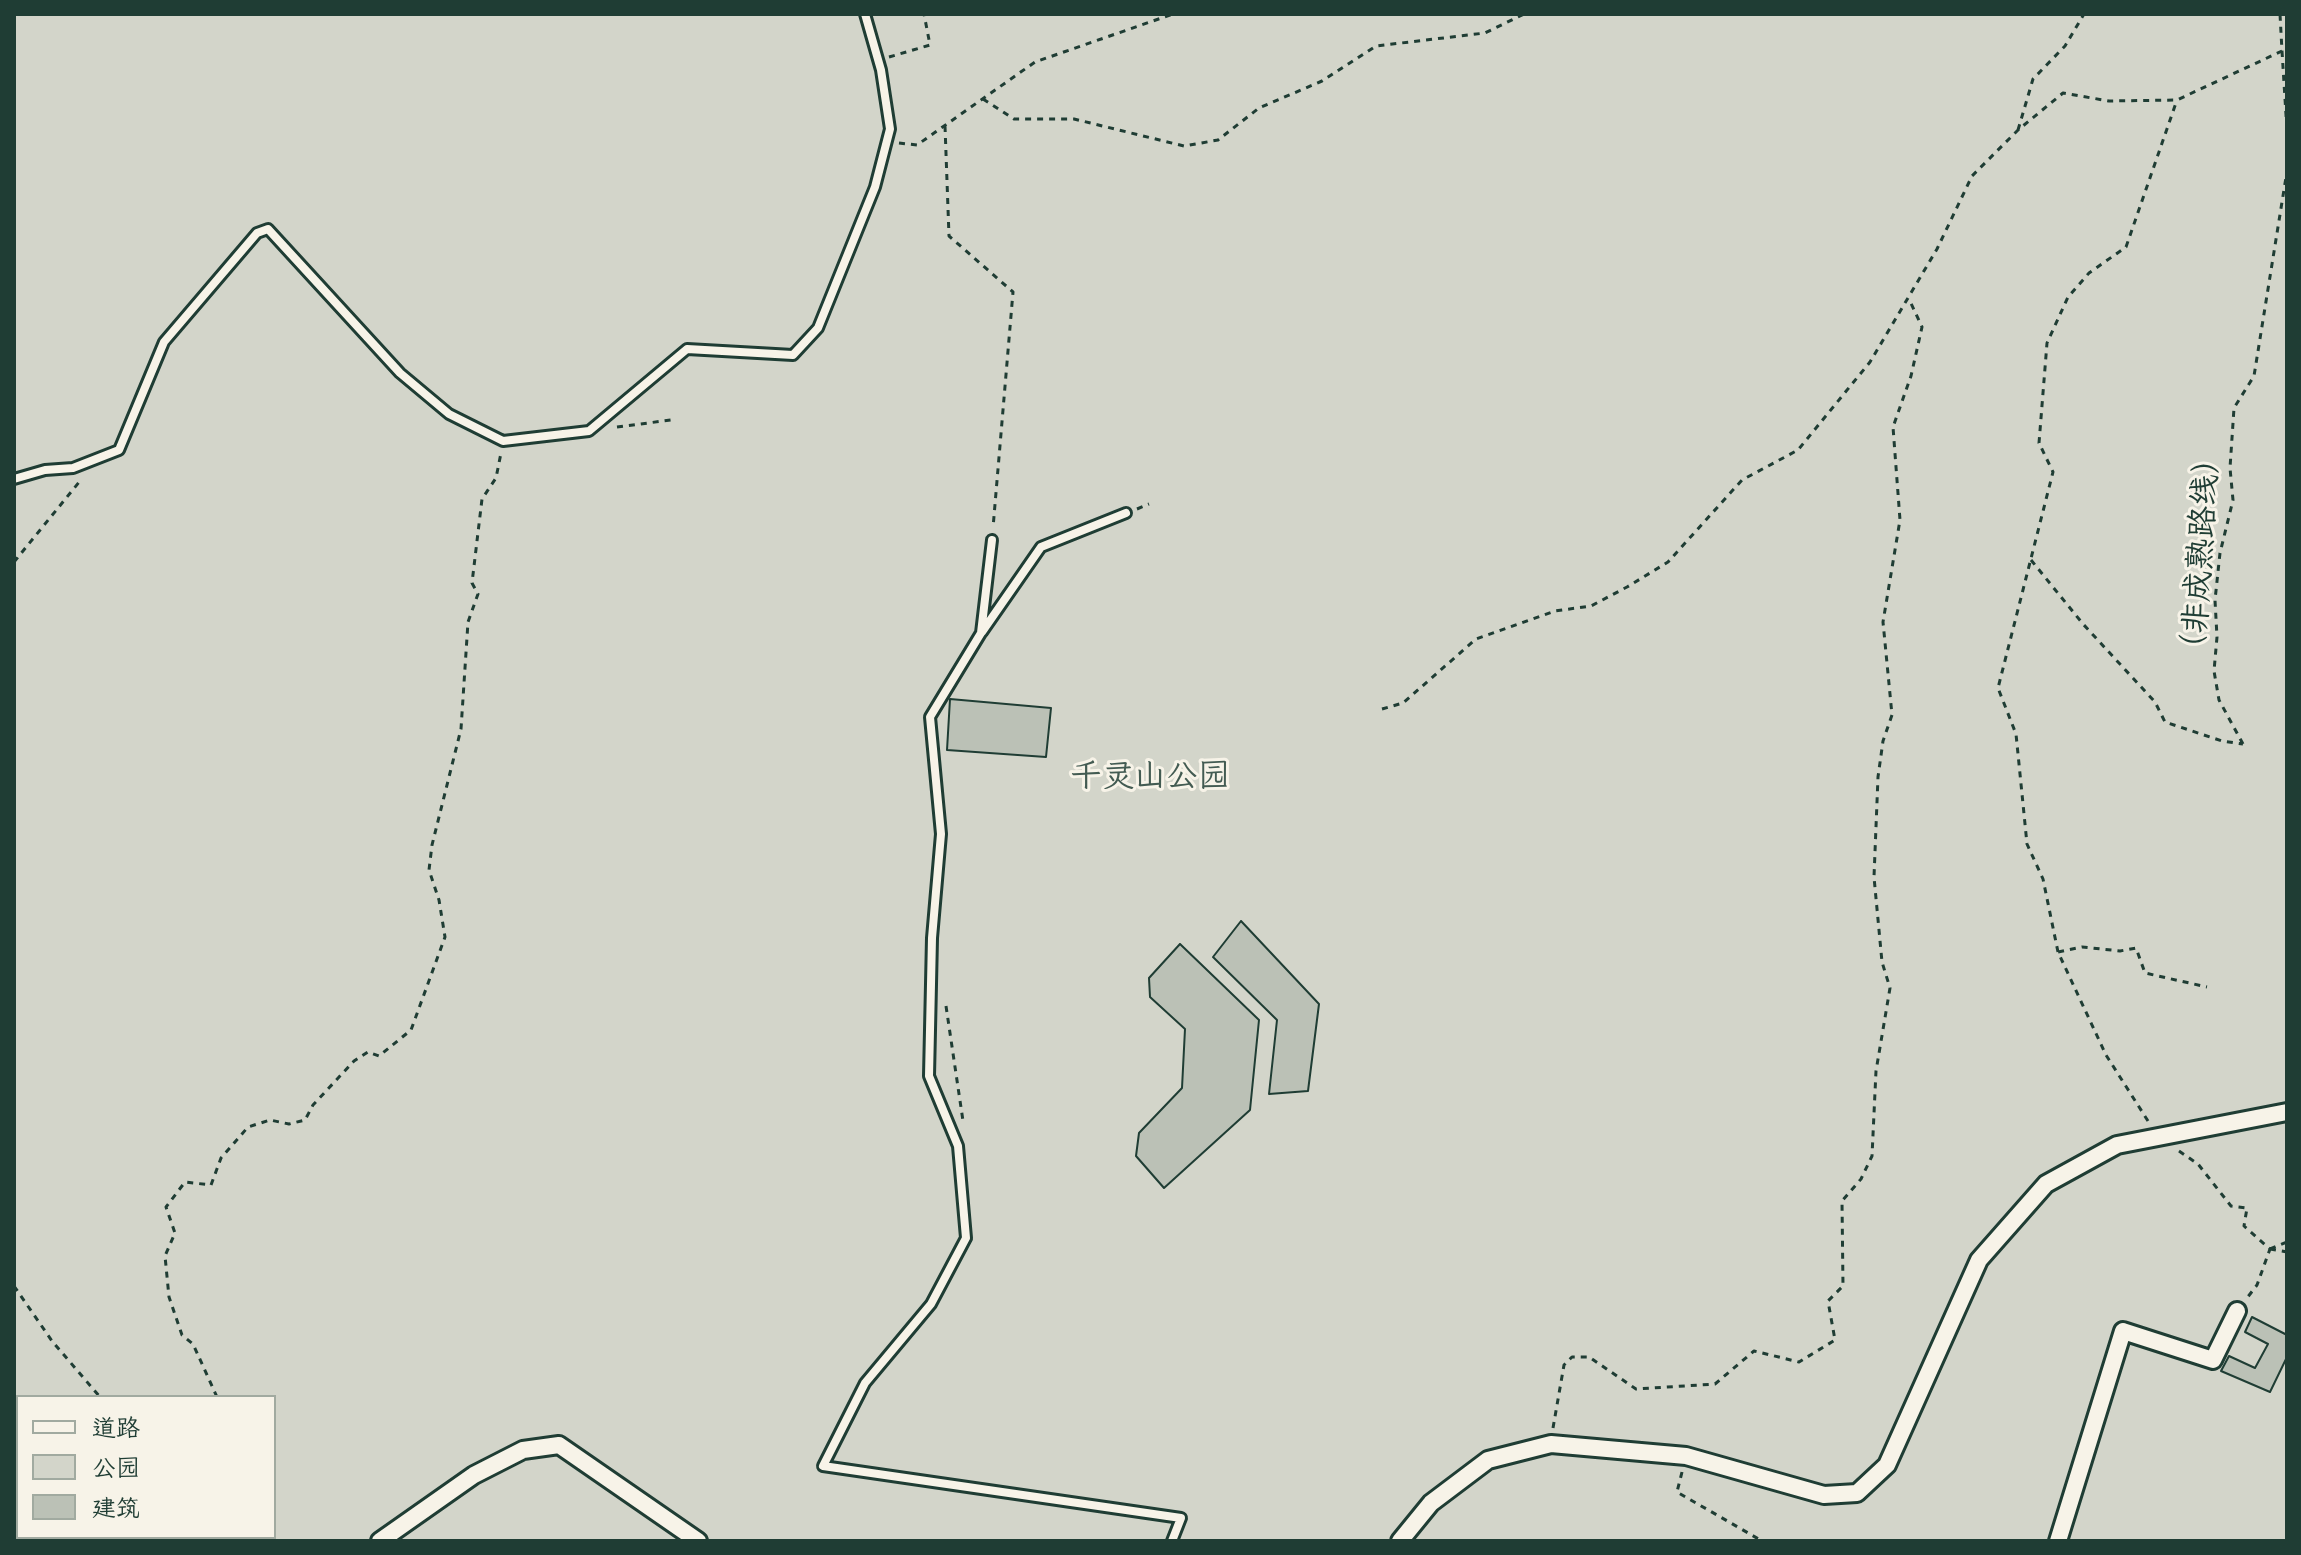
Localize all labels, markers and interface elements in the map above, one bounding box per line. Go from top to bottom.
street label: （非成熟路线） [2175,441,2229,667]
park label: 千灵山公园 [1070,759,1230,797]
legend [16,1395,276,1539]
text: 道路 [92,1413,140,1443]
text: 公园 [92,1453,140,1483]
text: 建筑 [92,1493,140,1523]

